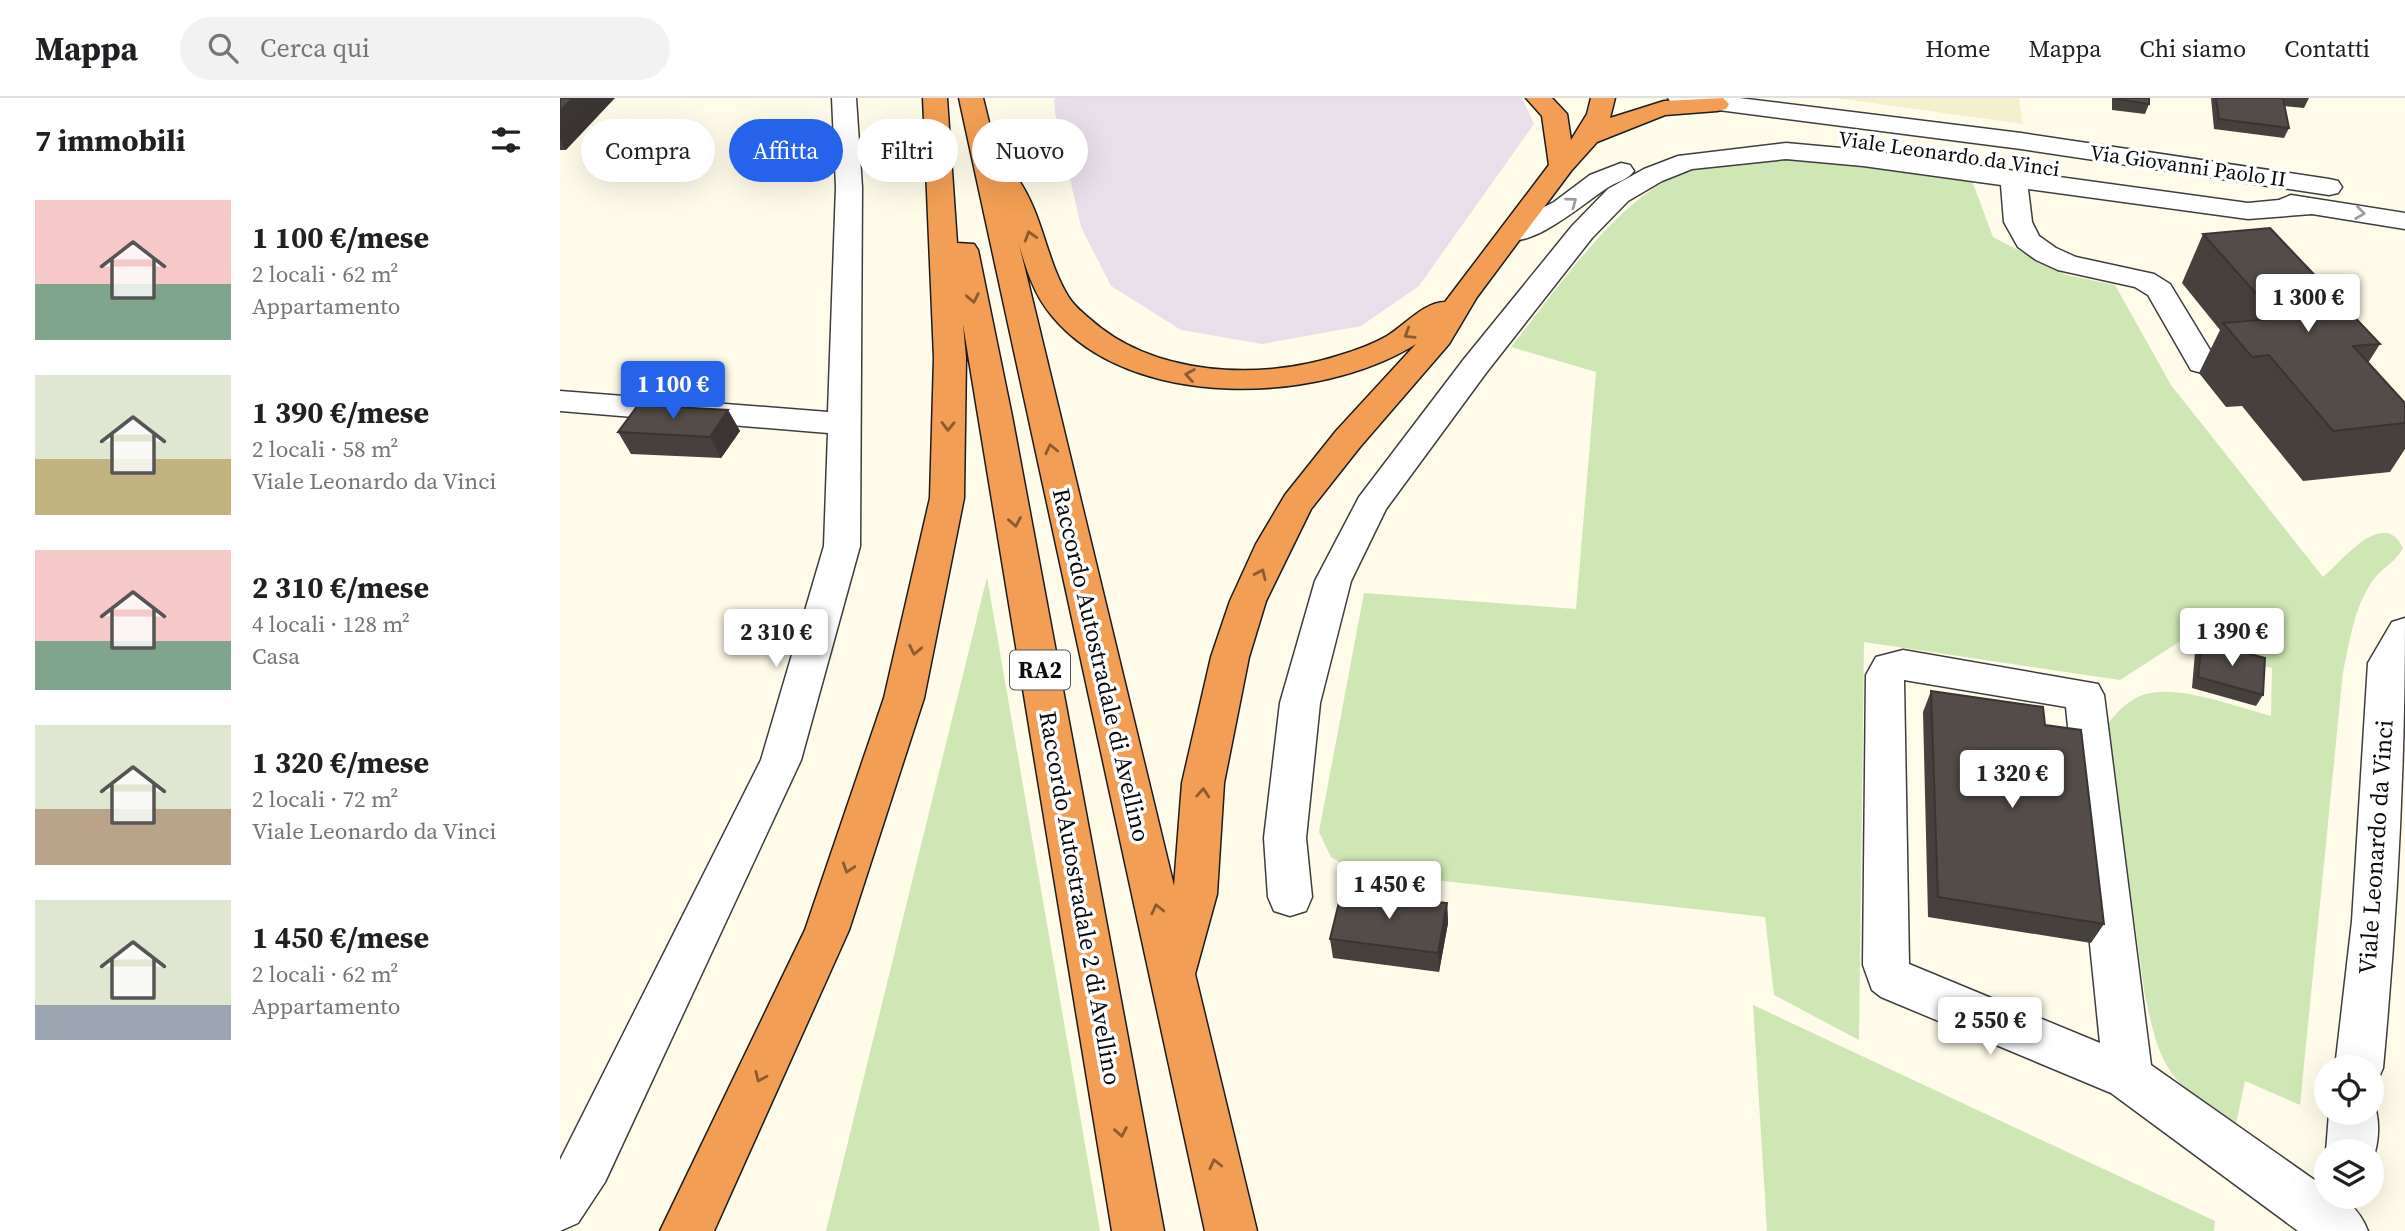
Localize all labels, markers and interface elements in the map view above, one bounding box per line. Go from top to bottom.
search box [180,17,670,80]
text: Mappa [35,26,138,71]
icon: search [204,29,242,67]
text: Cerca qui [260,30,370,66]
text: Home [1925,32,1991,65]
text: Mappa [2029,32,2101,65]
text: Chi siamo [2139,32,2246,65]
text: Contatti [2284,32,2370,65]
chip: Compra [581,119,715,182]
chip: Affitta [729,119,843,182]
chip: Filtri [857,119,958,182]
chip: Nuovo [972,119,1088,182]
text: 7 immobili [35,120,185,161]
icon: filters [487,121,525,159]
street label: Viale Leonardo da Vinci [1837,124,2062,183]
street label: Via Giovanni Paolo II [2088,137,2288,194]
one-way arrow [1564,198,1576,210]
one-way arrow [2355,205,2366,220]
text: 1 100 €/mese [252,217,429,258]
icon: home [91,228,175,312]
one-way arrow [1024,231,1038,243]
text: 2 locali · 62 m² [252,258,399,290]
pin: 1 300 € [2243,274,2373,334]
text: 1 300 € [2272,281,2344,313]
text: Appartamento [252,290,400,322]
one-way arrow [965,292,980,304]
one-way arrow [1404,326,1417,339]
pin: 1 100 € [608,362,738,421]
text: 1 100 € [637,368,709,400]
one-way arrow [1184,368,1196,383]
text: 1 390 €/mese [252,392,429,433]
icon: home [91,403,175,487]
one-way arrow [941,421,956,432]
text: 2 locali · 58 m² [252,433,399,465]
one-way arrow [1044,443,1059,455]
text: Viale Leonardo da Vinci [252,465,496,497]
street label: Raccordo Autostradale di Avellino [1045,485,1158,845]
one-way arrow [1006,516,1021,528]
text: 2 310 €/mese [252,567,429,608]
one-way arrow [1253,569,1267,581]
icon: home [91,578,175,662]
text: 4 locali · 128 m² [252,608,410,640]
pin: 1 390 € [2167,608,2297,668]
pin: 2 310 € [711,610,841,669]
text: 1 390 € [2196,615,2268,647]
text: 2 310 € [740,616,812,648]
text: Casa [252,640,300,672]
one-way arrow [908,644,923,656]
road number: RA2 [1010,650,1070,690]
street label: Raccordo Autostradale 2 di Avellino [1031,708,1130,1088]
street label: Viale Leonardo da Vinci [2350,719,2401,975]
text: 1 320 €/mese [252,742,429,783]
pin: 1 320 € [1947,750,2077,810]
icon: home [91,753,175,837]
text: 1 320 € [1976,757,2048,789]
text: 2 locali · 72 m² [252,783,399,815]
one-way arrow [1195,788,1210,799]
text: Viale Leonardo da Vinci [252,815,496,847]
one-way arrow [842,861,856,873]
pin: 1 450 € [1324,862,1454,921]
text: 1 450 € [1353,868,1425,900]
one-way arrow [1151,903,1165,915]
text: 1 450 €/mese [252,917,429,958]
icon: home [91,928,175,1012]
text: 2 locali · 62 m² [252,958,399,990]
text: Appartamento [252,990,400,1022]
pin: 2 550 € [1925,998,2055,1057]
text: 2 550 € [1954,1004,2026,1036]
map controls [2314,1055,2384,1209]
button: locate [2314,1055,2384,1125]
one-way arrow [754,1070,768,1082]
one-way arrow [1112,1126,1127,1138]
button: layers [2314,1139,2384,1209]
one-way arrow [1209,1159,1224,1171]

